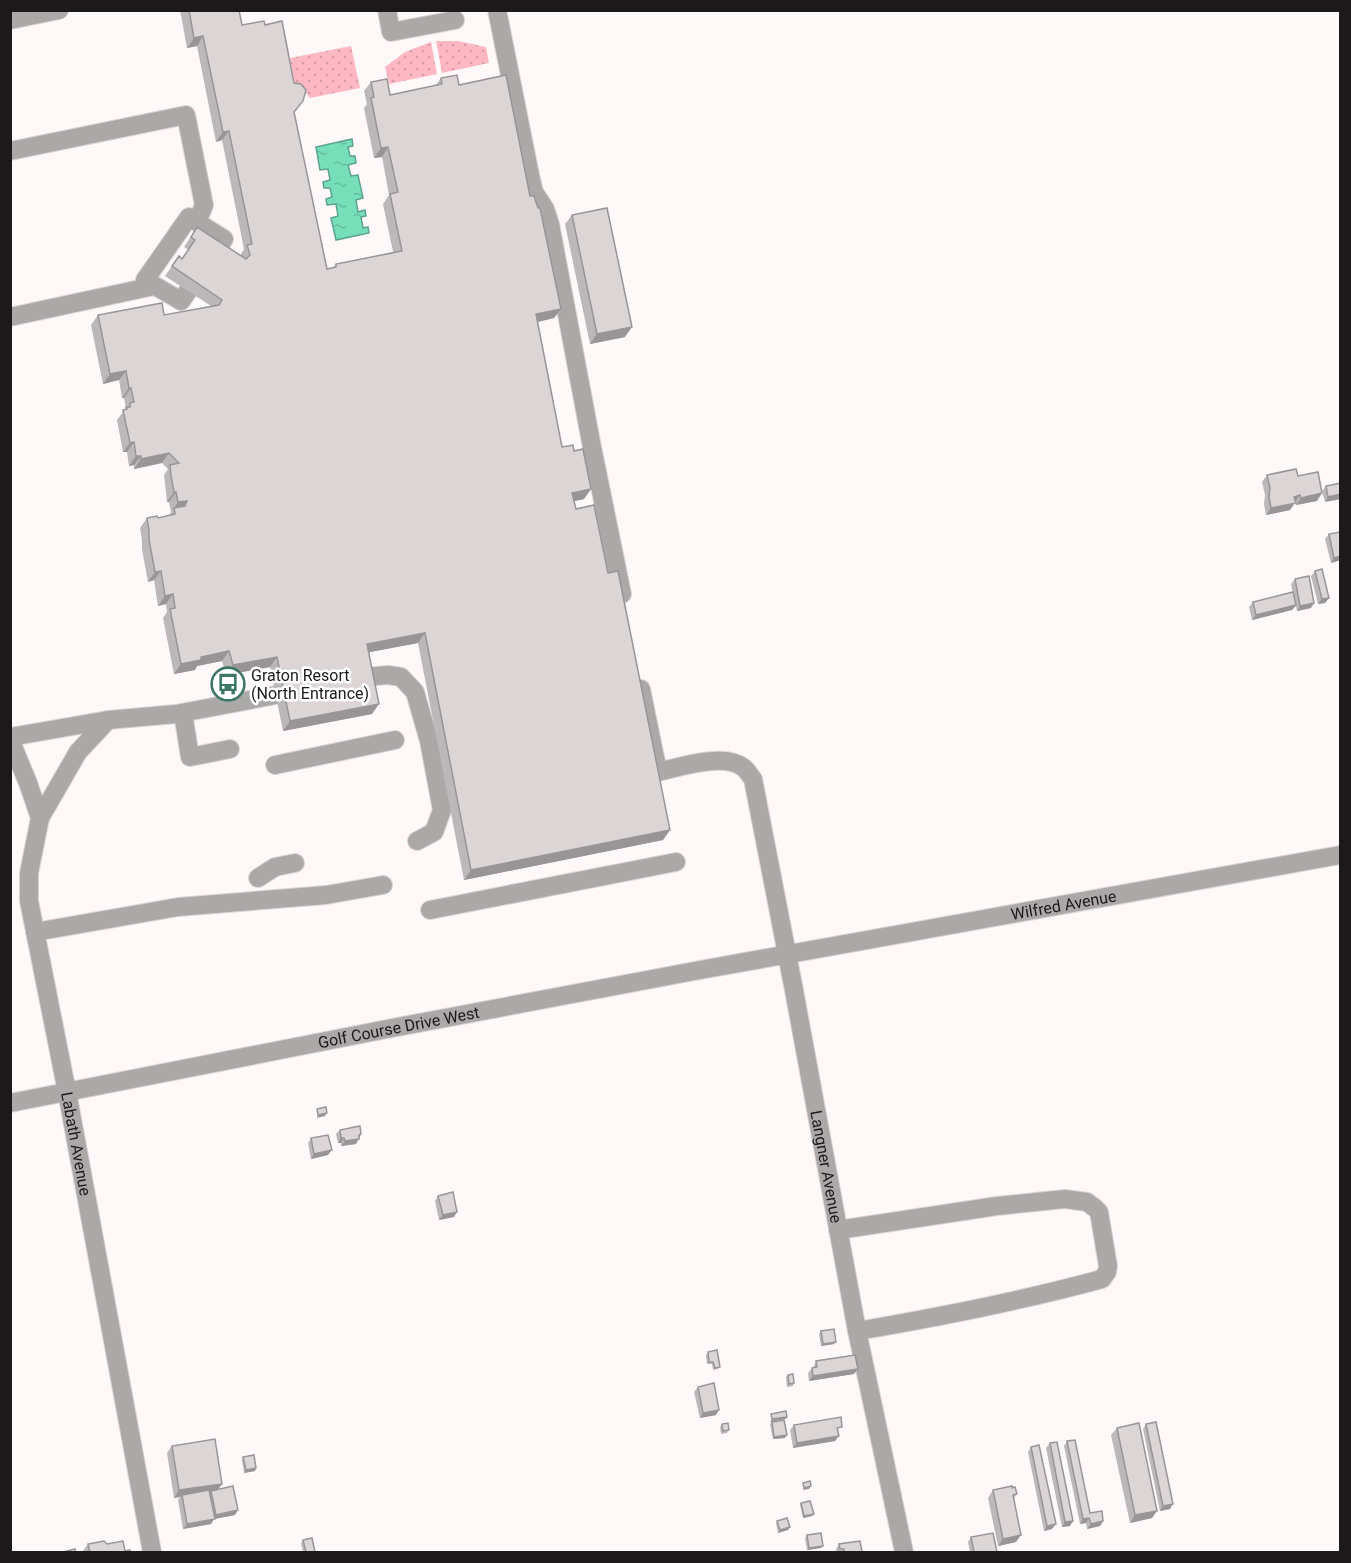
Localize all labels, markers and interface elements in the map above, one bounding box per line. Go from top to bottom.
bus stop icon: Graton Resort (North Entrance) [210,666,246,702]
place label: Graton Resort (North Entrance) [251,666,369,703]
street label: Wilfred Avenue [1009,886,1118,923]
street label: Golf Course Drive West [316,1002,481,1052]
street label: Labath Avenue [58,1090,95,1197]
street label: Langner Avenue [807,1109,846,1224]

